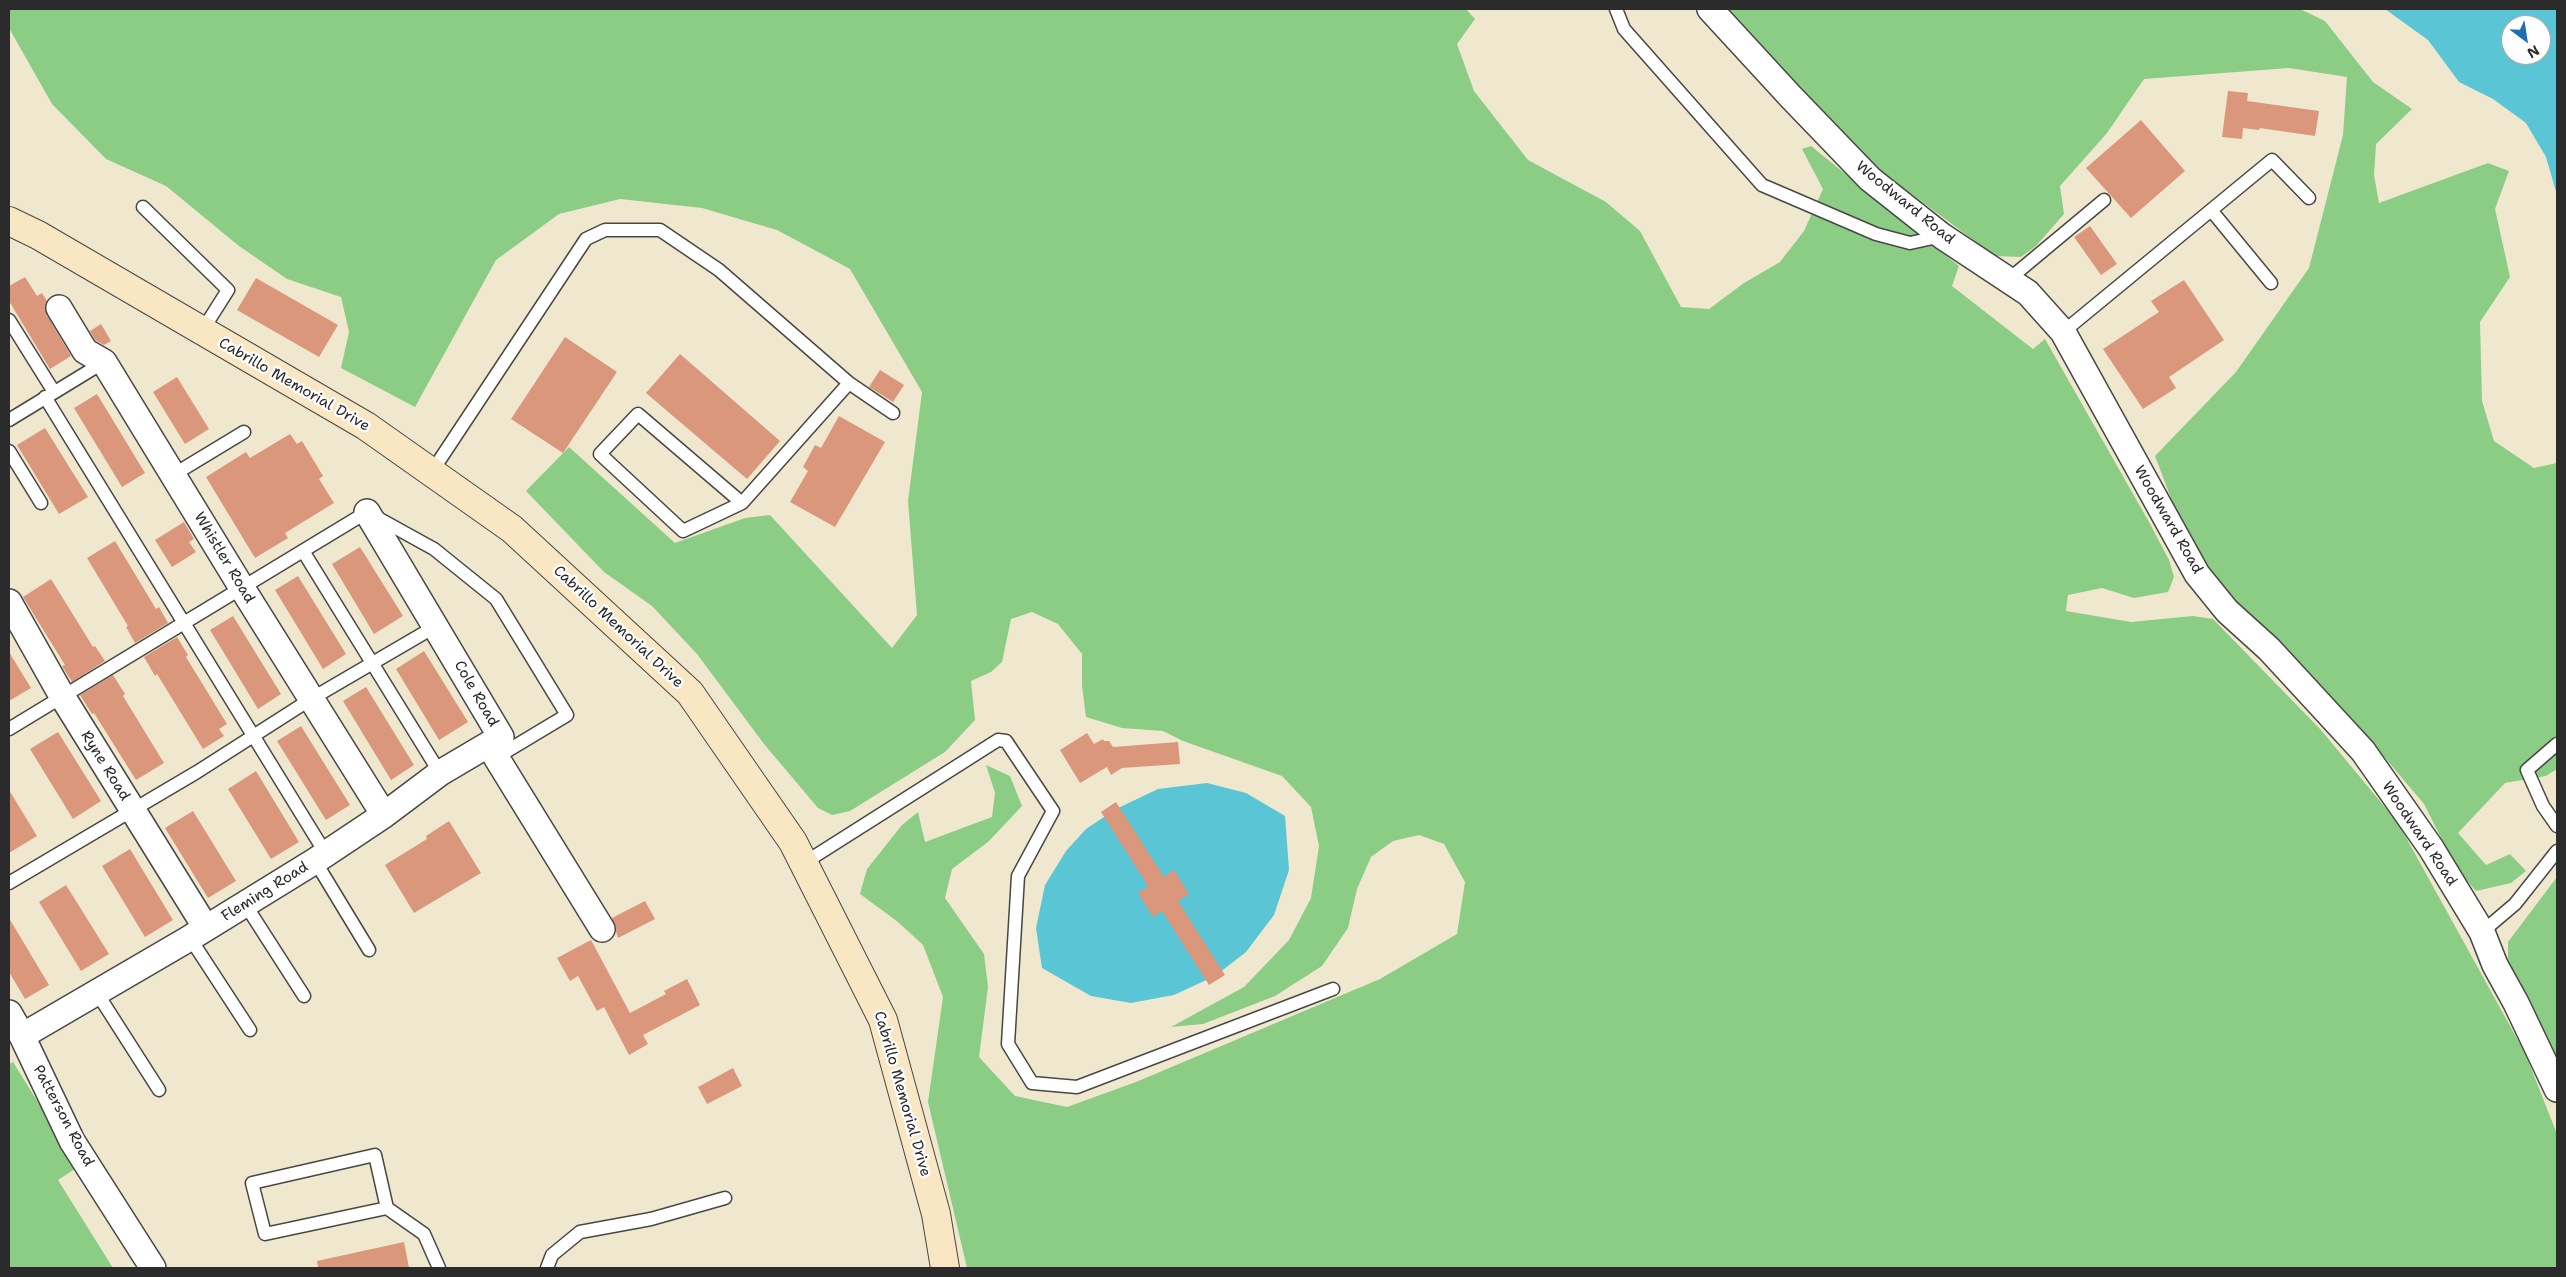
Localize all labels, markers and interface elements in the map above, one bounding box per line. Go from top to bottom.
north arrow [2501,15,2551,65]
text: N [2524,41,2543,63]
street label: Woodward Road [1852,158,1958,248]
street label: Cabrillo Memorial Drive [215,334,373,436]
street label: Woodward Road [2130,463,2206,577]
street label: Whistler Road [190,509,258,607]
street label: Cabrillo Memorial Drive [549,562,687,692]
street label: Cole Road [450,658,502,730]
street label: Ryne Road [76,728,134,804]
street label: Woodward Road [2377,778,2461,890]
street label: Fleming Road [218,858,312,926]
street label: Cabrillo Memorial Drive [870,1009,934,1179]
street label: Patterson Road [29,1062,97,1170]

